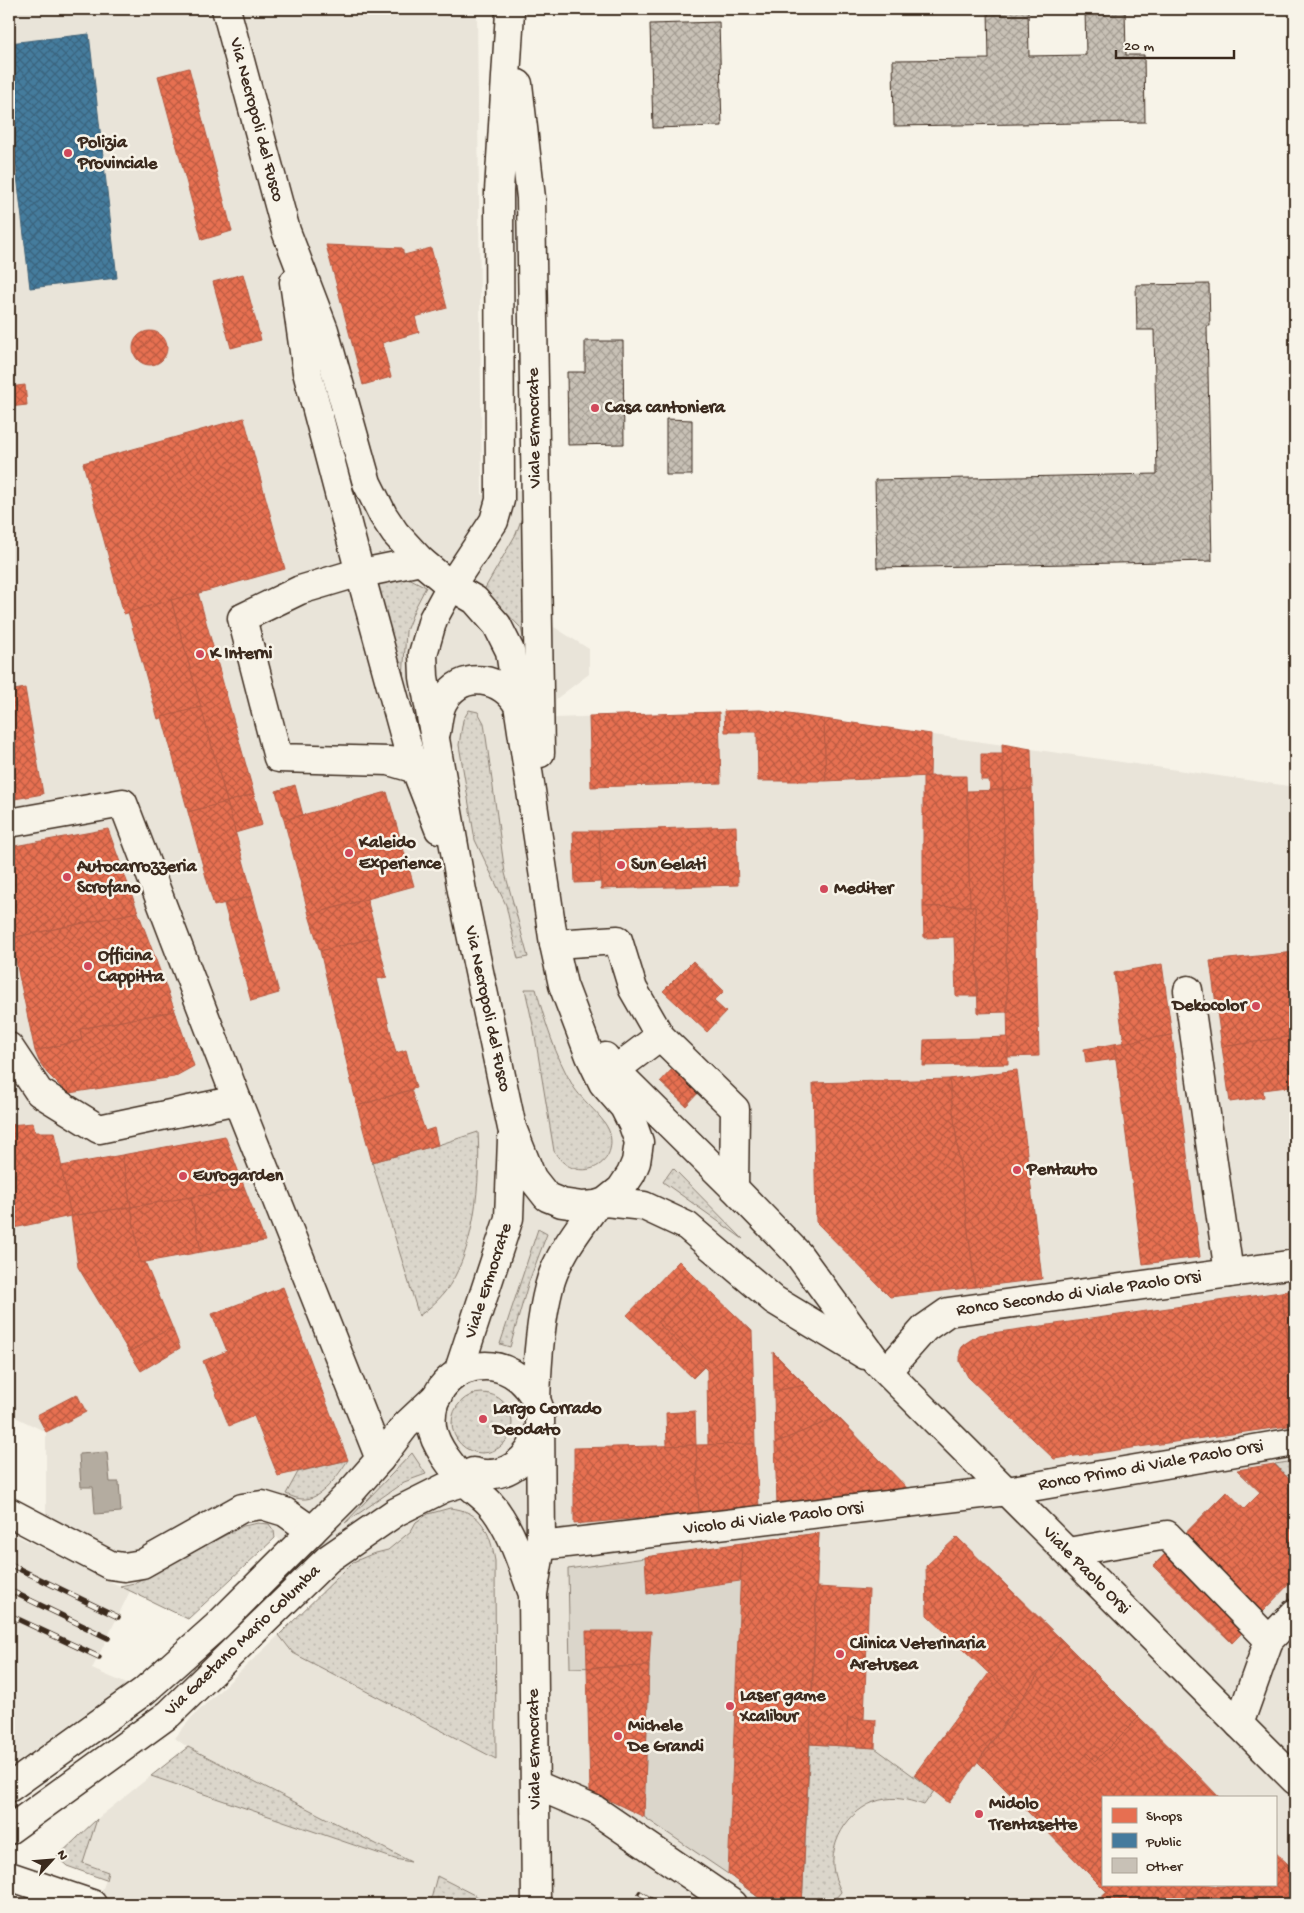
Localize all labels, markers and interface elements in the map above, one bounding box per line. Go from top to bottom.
scale bar [1116,28,1234,60]
street label: Via Necropoli del Fusco [224,35,288,204]
text: 20 m [1124,38,1154,56]
place label: Polizia Provinciale [77,133,158,175]
marker: Polizia Provinciale [62,147,74,159]
street label: Viale Ermocrate [523,367,547,489]
place label: Casa cantoniera [604,398,726,419]
marker: Casa cantoniera [589,402,601,414]
place label: K Interni [209,644,273,665]
marker: K Interni [194,648,206,660]
place label: Kaleido Experience [358,833,442,875]
marker: Kaleido Experience [343,847,355,859]
place label: Sun Gelati [631,855,707,876]
place label: Autocarrozzeria Scrofano [76,857,197,899]
marker: Sun Gelati [615,859,627,871]
marker: Autocarrozzeria Scrofano [61,871,73,883]
place label: Mediter [834,879,896,900]
marker: Mediter [818,883,830,895]
street label: Via Necropoli del Fusco [459,923,515,1094]
place label: Officina Cappitta [97,946,165,988]
marker: Officina Cappitta [82,960,94,972]
place label: Dekocolor [1170,996,1249,1017]
marker: Dekocolor [1250,1000,1262,1012]
place label: Pentauto [1026,1160,1098,1181]
marker: Pentauto [1011,1164,1023,1176]
place label: Eurogarden [193,1166,284,1187]
marker: Eurogarden [177,1170,189,1182]
street label: Viale Ermocrate [460,1220,518,1342]
street label: Ronco Secondo di Viale Paolo Orsi [955,1266,1203,1322]
place label: Largo Corrado Deodato [491,1399,602,1441]
marker: Largo Corrado Deodato [477,1413,489,1425]
street label: Ronco Primo di Viale Paolo Orsi [1037,1436,1265,1496]
street label: Vicolo di Viale Paolo Orsi [682,1497,866,1541]
street label: Viale Paolo Orsi [1037,1522,1135,1620]
street label: Via Gaetano Mario Columba [160,1560,326,1722]
place label: Clinica Veterinaria Aretusea [849,1634,986,1676]
marker: Clinica Veterinaria Aretusea [834,1648,846,1660]
place label: Laser game Xcalibur [739,1686,826,1728]
street label: Viale Ermocrate [523,1688,547,1810]
marker: Laser game Xcalibur [724,1700,736,1712]
place label: Michele De Grandi [626,1716,704,1758]
marker: Michele De Grandi [612,1730,624,1742]
place label: Midolo Trentasette [987,1794,1078,1836]
legend [1102,1796,1276,1886]
marker: Midolo Trentasette [973,1808,985,1820]
text: Shops [1146,1808,1182,1826]
text: Public [1145,1834,1182,1852]
north arrow [28,1836,78,1886]
text: N [52,1848,71,1863]
text: Other [1146,1858,1184,1876]

